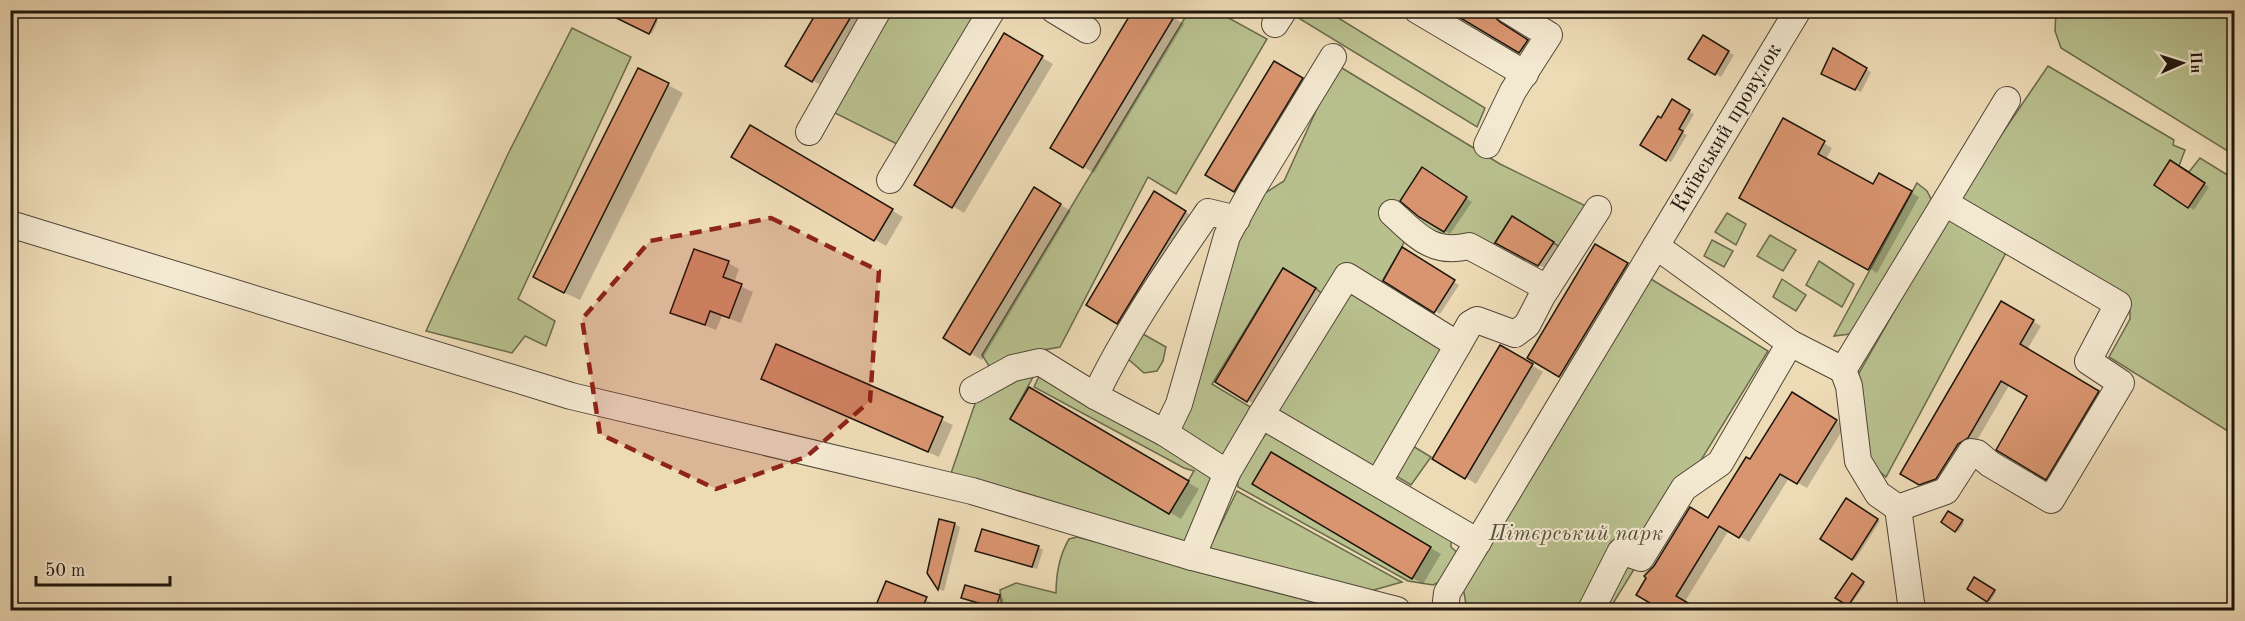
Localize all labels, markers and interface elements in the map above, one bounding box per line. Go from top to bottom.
north arrow [2152,33,2212,93]
street label: Київський провулок [1668,40,1786,216]
text: Пн [2186,51,2204,74]
park label: Пітєрський парк [1488,523,1663,545]
scale bar [36,549,170,587]
text: 50 m [45,562,85,580]

